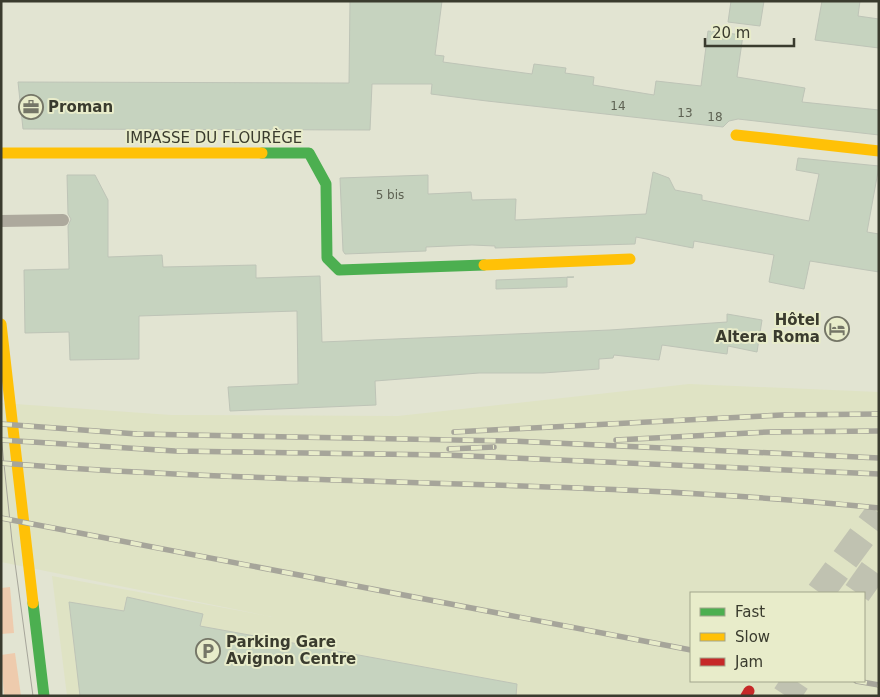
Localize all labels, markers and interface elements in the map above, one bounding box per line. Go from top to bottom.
scale bar [705,15,794,47]
text: 20 m [712,24,750,42]
office icon: Proman [18,94,44,120]
place label: Proman [48,98,113,116]
house number: 14 [610,99,626,113]
house number: 13 [677,106,693,120]
house number: 18 [707,110,723,124]
street label: IMPASSE DU FLOURÈGE [126,128,302,147]
house number: 5 bis [376,188,404,202]
place label: Hôtel Altera Roma [716,311,820,346]
hotel icon: Hôtel Altera Roma [824,316,850,342]
legend [690,592,865,682]
text: Fast [735,603,765,621]
text: Slow [735,628,770,646]
place label: Parking Gare Avignon Centre [226,633,356,668]
parking icon: Parking Gare Avignon Centre [195,638,221,664]
text: Jam [734,653,763,671]

